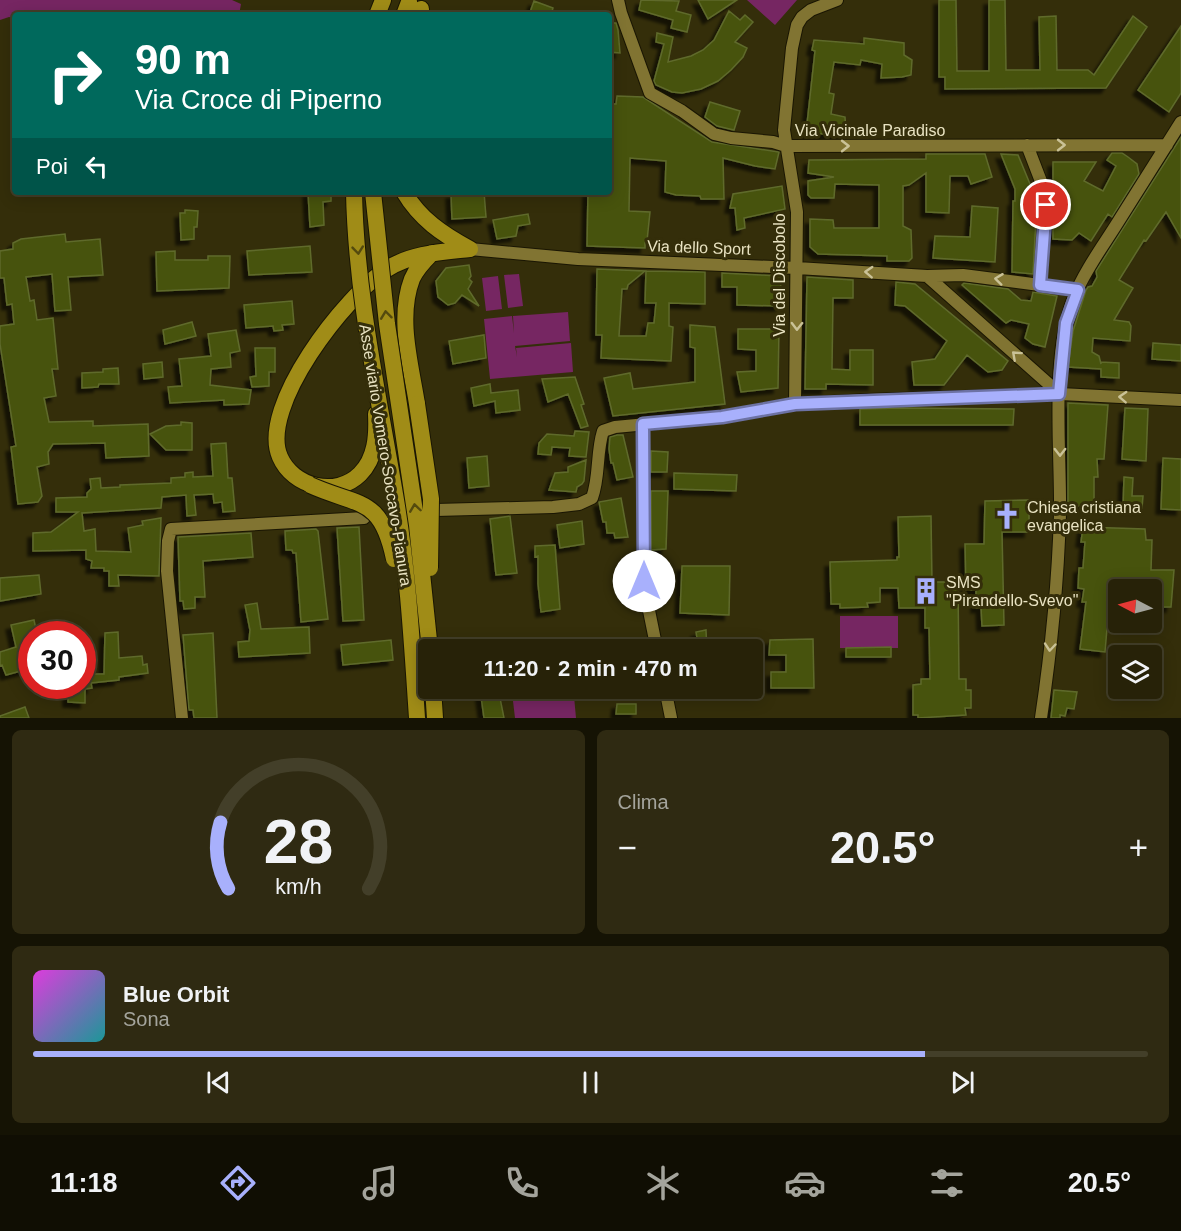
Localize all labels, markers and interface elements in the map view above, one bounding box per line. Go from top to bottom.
icon: right [36,36,114,114]
text: 90 m [135,36,231,83]
text: Via Croce di Piperno [135,85,382,115]
street label: Via Vicinale Paradiso [795,122,945,139]
one-way arrow [1056,139,1065,151]
one-way arrow [840,140,849,152]
icon: left [80,150,113,183]
text: Poi [36,154,68,179]
pin [1020,179,1071,230]
icon: arrive [1029,188,1062,221]
street label: Via del Discobolo [771,213,788,337]
street label: Via dello Sport [647,237,752,258]
one-way arrow [351,246,364,255]
one-way arrow [864,266,873,279]
one-way arrow [995,274,1004,286]
one-way arrow [380,310,393,319]
one-way arrow [790,322,803,331]
street label: Asse viario Vomero-Soccavo-Pianura [356,323,415,587]
one-way arrow [1012,351,1023,362]
one-way arrow [1118,391,1127,404]
one-way arrow [1054,448,1066,457]
place label: Chiesa cristiana evangelica [1027,499,1141,534]
church icon: Chiesa cristiana evangelica [992,501,1022,531]
one-way arrow [409,503,421,512]
position arrow [612,549,676,613]
place label: SMS "Pirandello-Svevo" [946,574,1078,609]
building icon: SMS "Pirandello-Svevo" [911,576,941,606]
north arrow [1108,579,1162,633]
map controls [1108,579,1162,699]
speed limit sign: 30 [18,621,96,699]
one-way arrow [1044,642,1057,651]
button: layers [1108,645,1162,699]
text: 11:20 · 2 min · 470 m [484,656,698,681]
text: Clima [618,791,669,813]
text: 28 [264,807,333,876]
text: 20.5° [830,822,936,873]
text: − [618,829,637,866]
text: + [1129,829,1148,866]
text: km/h [275,875,321,899]
text: Blue Orbit [123,982,229,1007]
text: Sona [123,1008,170,1030]
icon: previous [202,1066,235,1099]
icon: pause [574,1066,607,1099]
icon: next [946,1066,979,1099]
icon: directions [217,1162,259,1204]
icon: music [359,1162,401,1204]
icon: phone [501,1162,543,1204]
icon: climate [642,1162,684,1204]
icon: car [784,1162,826,1204]
icon: filters [926,1162,968,1204]
text: 11:18 [50,1168,117,1198]
text: 20.5° [1068,1168,1131,1198]

